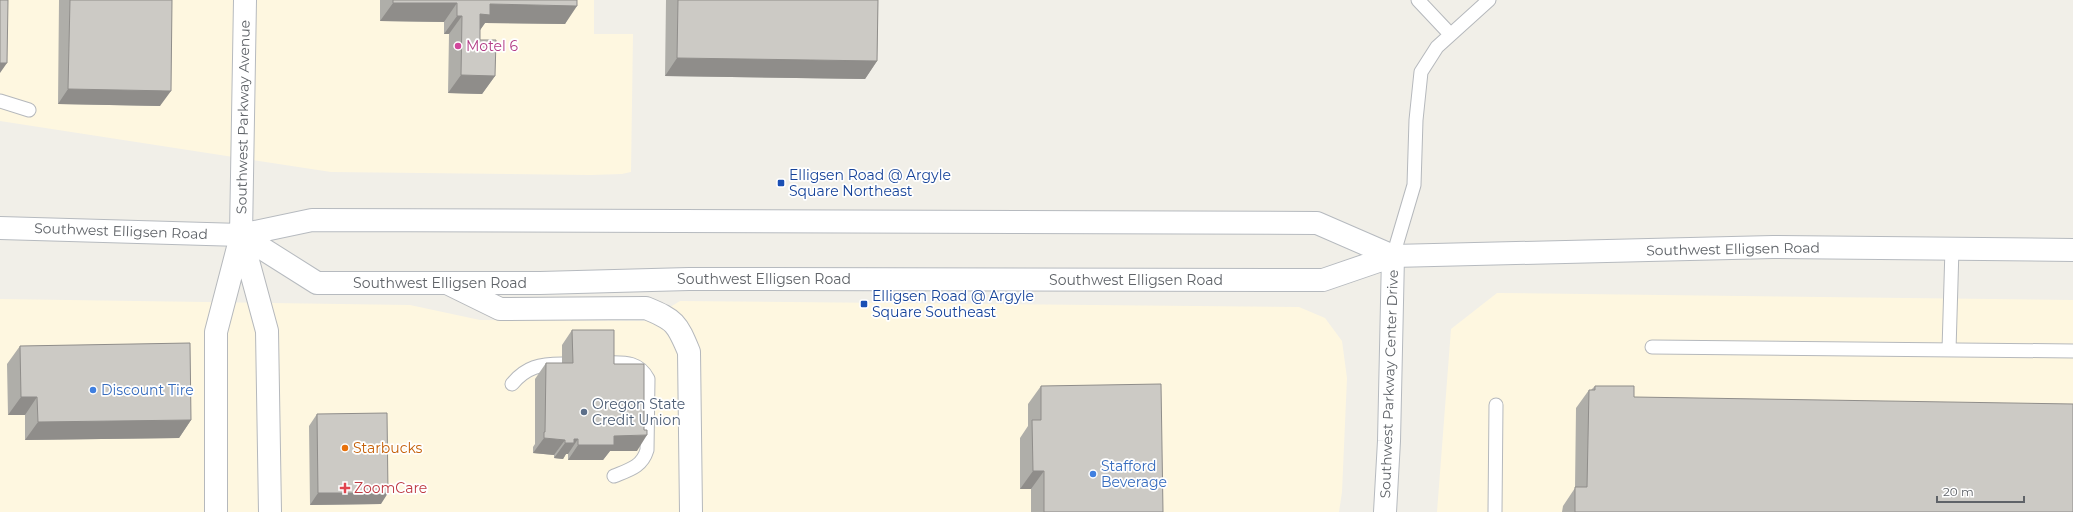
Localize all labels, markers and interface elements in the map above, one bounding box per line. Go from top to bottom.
street label: Southwest Parkway Avenue [232,20,254,214]
place label: Motel 6 [466,37,518,55]
marker: Motel 6 [453,41,463,51]
place label: Elligsen Road @ Argyle Square Northeast [789,166,951,200]
marker: Elligsen Road @ Argyle Square Northeast [776,178,786,188]
street label: Southwest Elligsen Road [34,219,208,243]
street label: Southwest Elligsen Road [1646,238,1820,260]
street label: Southwest Parkway Center Drive [1376,269,1402,499]
street label: Southwest Elligsen Road [677,270,851,288]
street label: Southwest Elligsen Road [1049,271,1223,289]
street label: Southwest Elligsen Road [353,274,527,292]
place label: Elligsen Road @ Argyle Square Southeast [872,287,1034,321]
marker: Elligsen Road @ Argyle Square Southeast [859,299,869,309]
place label: Discount Tire [101,381,194,399]
marker: Discount Tire [88,385,98,395]
place label: Oregon State Credit Union [592,395,685,429]
marker: Oregon State Credit Union [579,407,589,417]
place label: Starbucks [353,439,423,457]
marker: Starbucks [340,443,350,453]
place label: Stafford Beverage [1101,457,1167,491]
marker: Stafford Beverage [1088,469,1098,479]
scale bar [1937,478,2024,504]
place label: ZoomCare [354,479,427,497]
marker: ZoomCare [339,482,351,494]
text: 20 m [1943,484,1974,499]

